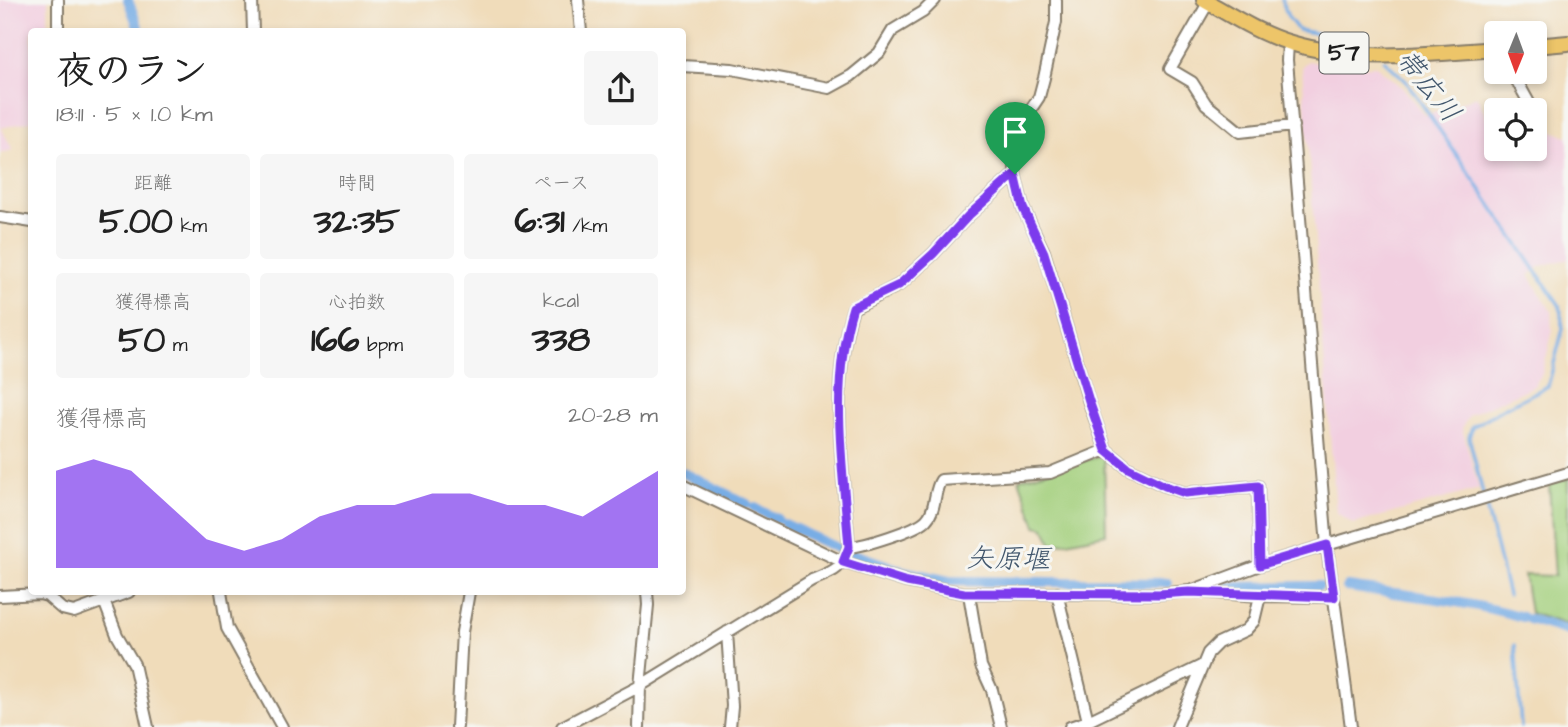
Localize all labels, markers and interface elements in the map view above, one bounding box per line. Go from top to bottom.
north arrow [1484,21,1547,84]
map controls [1484,21,1547,161]
road number: 57 [1320,32,1368,74]
water label: 帯広川 [1386,41,1470,131]
text: 夜のラン [56,46,208,98]
button: share [584,51,658,125]
text: 18:11 · 5 × 1.0 km [56,98,213,130]
button: locate [1484,98,1547,161]
pin [985,102,1045,174]
icon: arrive [996,113,1034,151]
text: 距離 [134,170,172,197]
text: 時間 [338,170,376,197]
text: ペース [533,170,589,197]
text: 5.00 [99,197,173,246]
text: 32:35 [314,197,400,246]
text: 6:31 [515,197,565,246]
text: km [173,213,207,240]
text: /km [565,213,607,240]
text: kcal [543,288,579,315]
text: 獲得標高 [115,289,191,316]
text: 心拍数 [328,289,386,316]
text: 338 [532,315,590,364]
text: 50 [118,316,165,365]
text: 166 [311,316,359,365]
text: m [165,332,188,359]
text: bpm [359,332,403,359]
text: 20–28 m [568,399,658,431]
text: 獲得標高 [56,403,148,435]
water label: 矢原堰 [966,539,1053,579]

